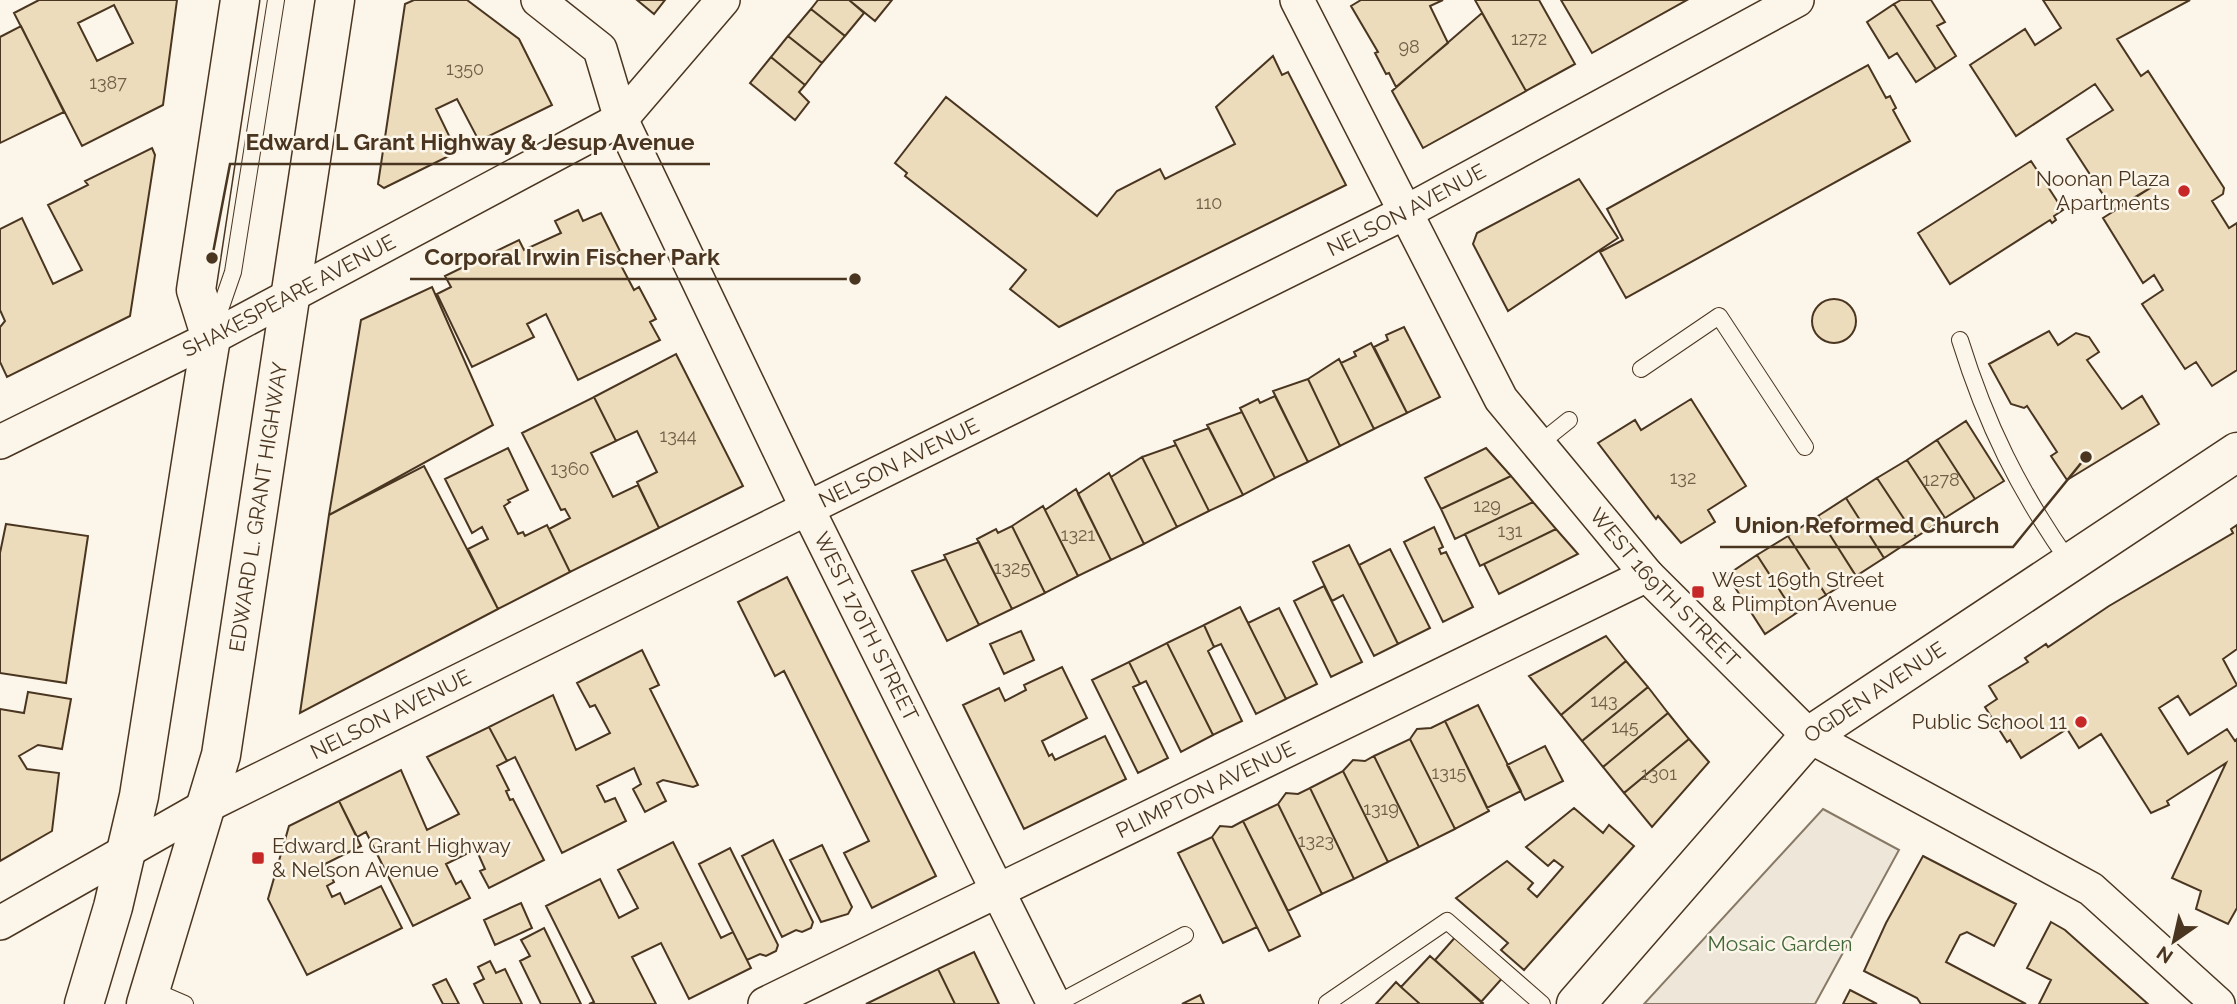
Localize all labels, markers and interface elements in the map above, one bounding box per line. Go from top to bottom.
house number: 1272 [1511,28,1547,49]
house number: 98 [1398,36,1420,57]
house number: 1350 [446,58,484,79]
house number: 1387 [89,72,127,93]
callout: Edward L Grant Highway & Jesup Avenue [230,120,710,164]
text: Edward L Grant Highway & Jesup Avenue [245,128,695,155]
street label: NELSON AVENUE [1323,158,1490,261]
place label: Noonan Plaza Apartments [2036,166,2170,215]
marker: Noonan Plaza Apartments [2176,183,2192,199]
house number: 110 [1196,192,1222,213]
street label: SHAKESPEARE AVENUE [178,229,400,362]
callout: Corporal Irwin Fischer Park [410,235,734,279]
text: Corporal Irwin Fischer Park [424,243,720,270]
street label: EDWARD L. GRANT HIGHWAY [224,360,292,653]
street label: NELSON AVENUE [814,412,983,513]
house number: 1344 [660,425,697,446]
house number: 1360 [550,458,590,479]
house number: 132 [1670,467,1696,488]
house number: 1278 [1922,469,1960,490]
house number: 129 [1473,495,1501,516]
street label: WEST 169TH STREET [1585,503,1745,672]
callout: Union Reformed Church [1720,503,2013,547]
text: Union Reformed Church [1735,511,1999,538]
house number: 131 [1497,520,1523,541]
house number: 1321 [1061,524,1095,545]
street label: WEST 170TH STREET [809,528,924,725]
house number: 1325 [994,557,1030,578]
place label: West 169th Street & Plimpton Avenue [1712,567,1897,616]
marker: West 169th Street & Plimpton Avenue [1690,584,1706,600]
street label: OGDEN AVENUE [1799,636,1950,748]
street label: NELSON AVENUE [306,664,475,764]
house number: 143 [1590,690,1618,711]
place label: Public School 11 [1911,709,2067,734]
marker: Public School 11 [2073,714,2089,730]
house number: 145 [1611,716,1639,737]
street label: PLIMPTON AVENUE [1112,735,1299,843]
house number: 1315 [1432,762,1467,783]
house number: 1301 [1641,763,1677,784]
house number: 1319 [1363,798,1399,819]
house number: 1323 [1298,830,1334,851]
place label: Edward L Grant Highway & Nelson Avenue [272,833,511,882]
marker: Edward L Grant Highway & Nelson Avenue [250,850,266,866]
north arrow [2139,906,2209,976]
park label: Mosaic Garden [1708,931,1852,956]
text: N [2152,942,2177,968]

